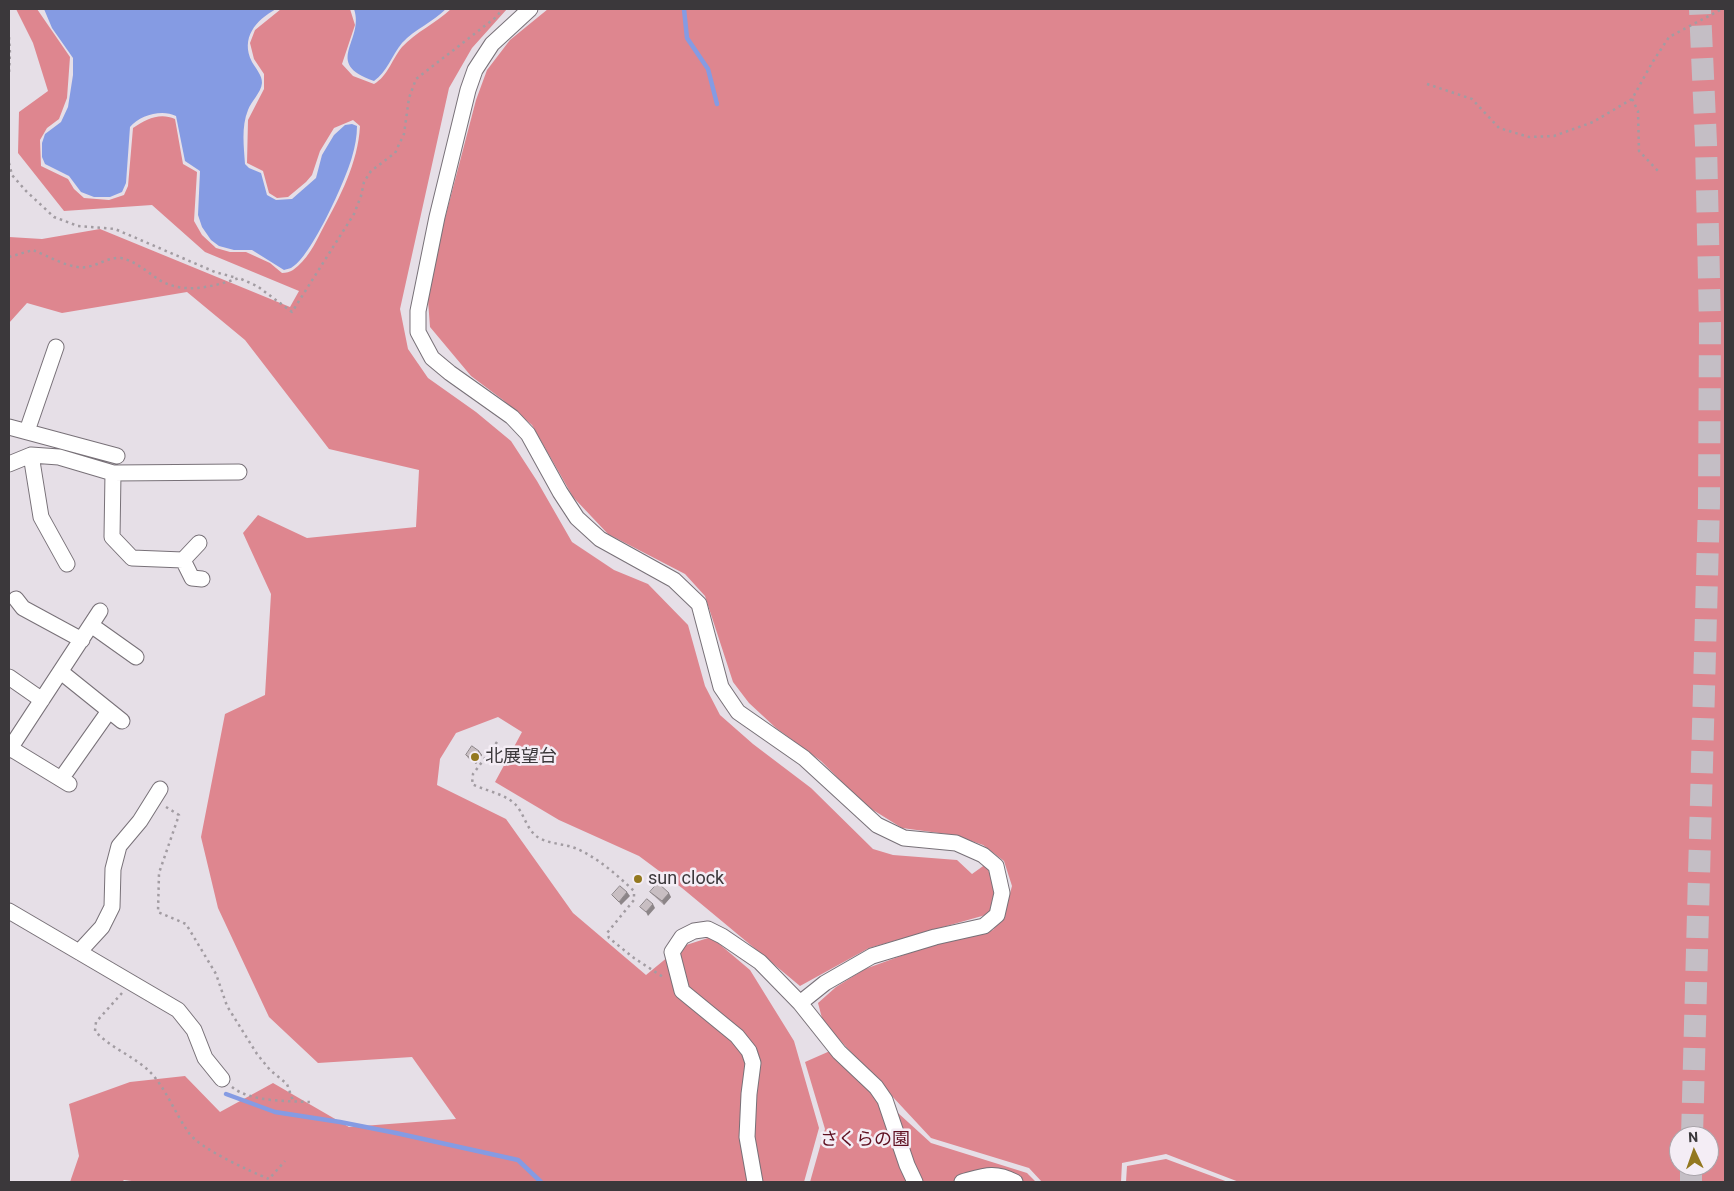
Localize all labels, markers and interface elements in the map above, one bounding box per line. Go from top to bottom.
place label: 北展望台 [485,746,557,768]
marker: 北展望台 [469,751,481,763]
place label: sun clock [648,868,724,890]
marker: sun clock [632,873,644,885]
north arrow [1669,1126,1719,1176]
park label: さくらの園 [820,1129,910,1151]
text: N [1688,1129,1699,1145]

